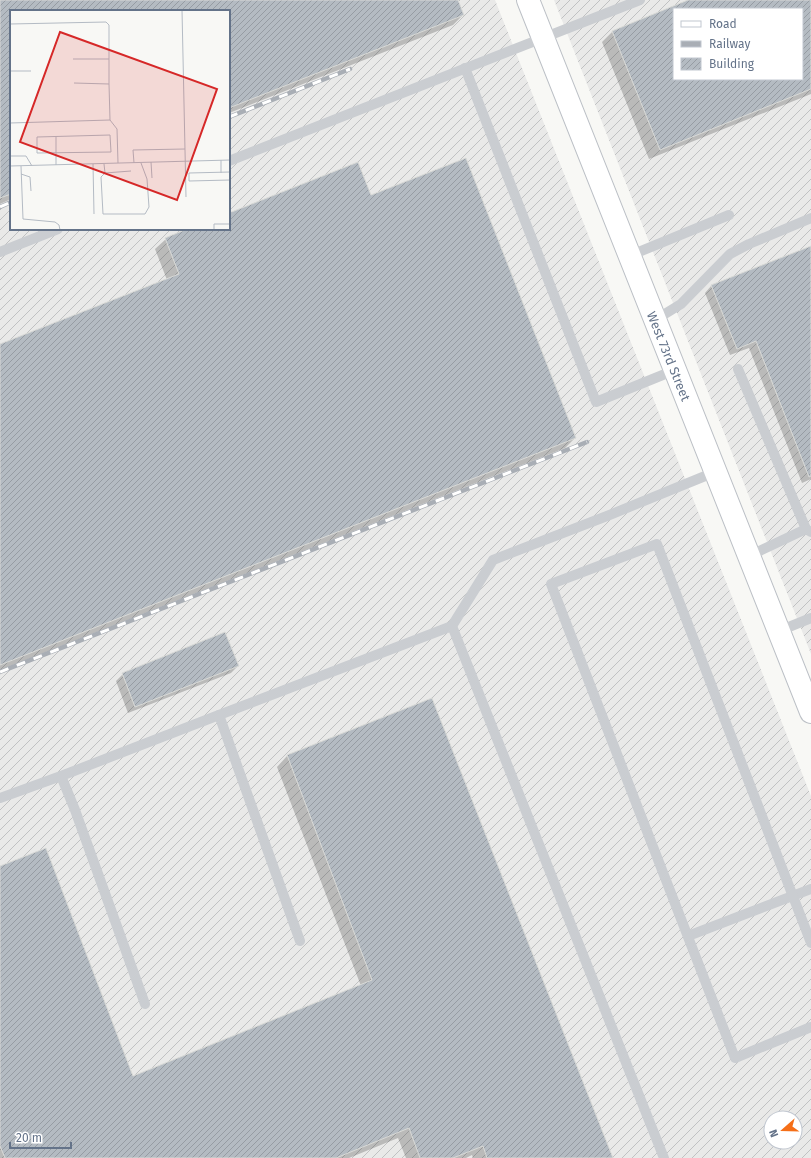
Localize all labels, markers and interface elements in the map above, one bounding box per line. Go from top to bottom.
legend [673,8,803,80]
inset map [10,10,230,230]
text: Road [709,17,737,31]
text: Railway [709,37,750,51]
text: Building [709,57,755,71]
street label: West 73rd Street [644,309,693,403]
north arrow [763,1110,803,1150]
scale bar [10,1124,71,1150]
text: N [767,1128,781,1139]
text: 20 m [16,1131,42,1145]

